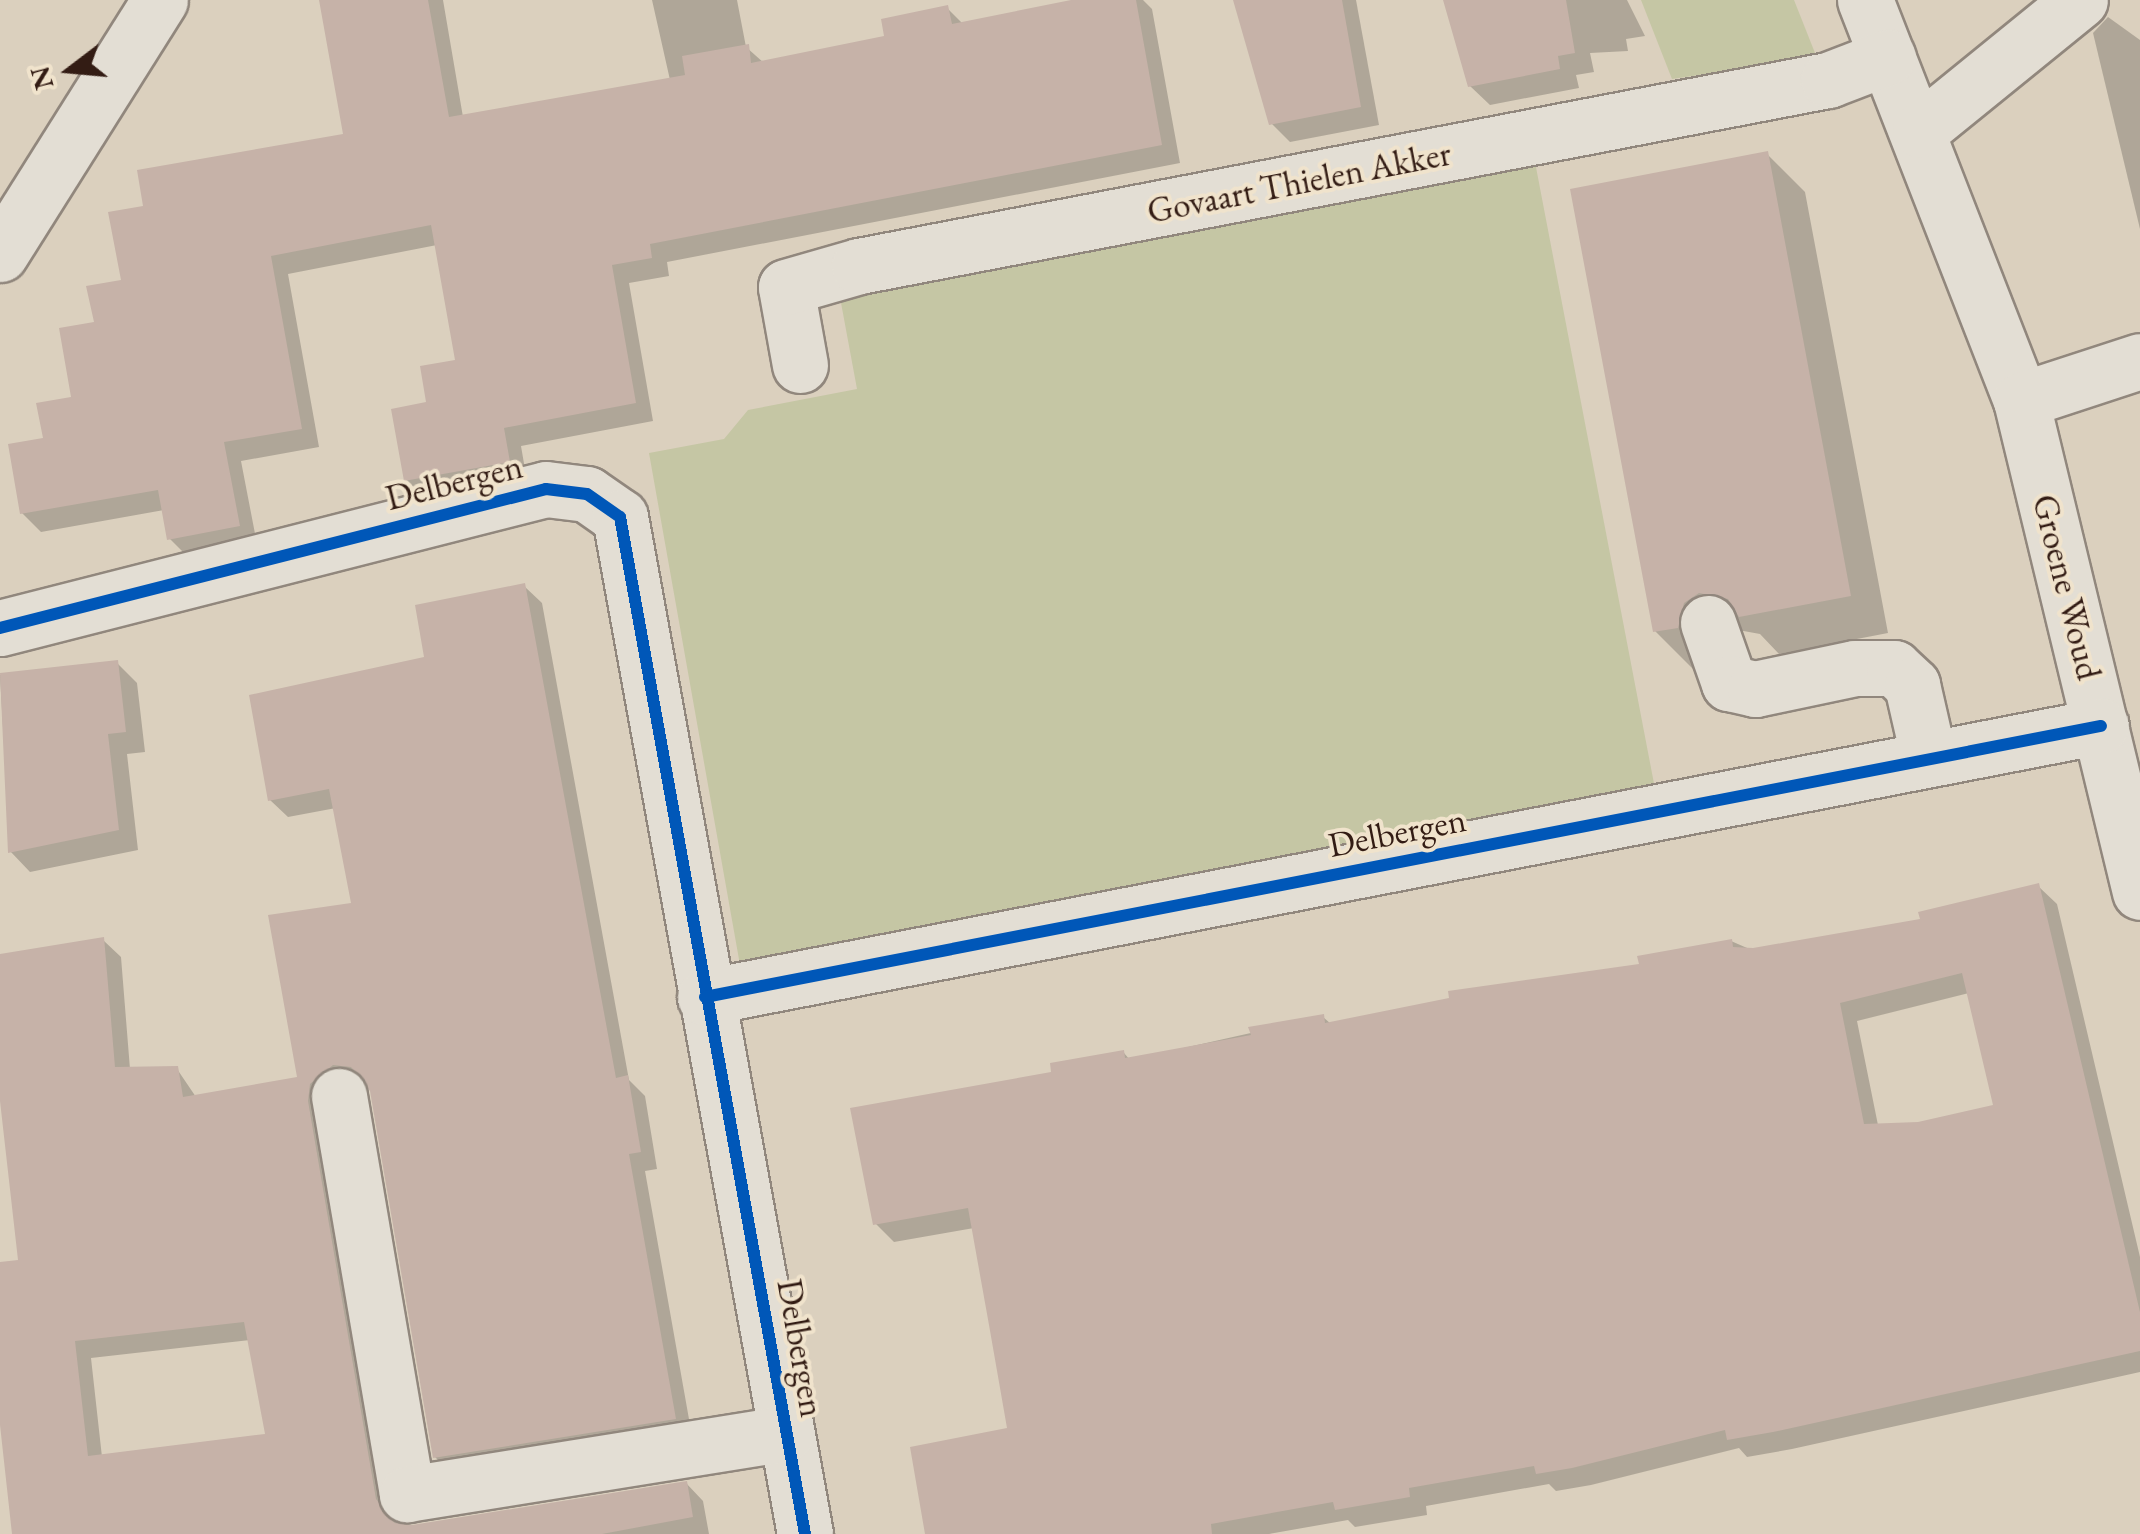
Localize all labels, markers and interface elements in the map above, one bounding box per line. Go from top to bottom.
north arrow [20,20,120,120]
text: N [21,62,62,94]
street label: Govaart Thielen Akker [1144,132,1454,232]
street label: Delbergen [381,445,527,519]
street label: Groene Woud [2024,490,2110,684]
street label: Delbergen [1325,798,1469,866]
street label: Delbergen [768,1276,834,1420]

